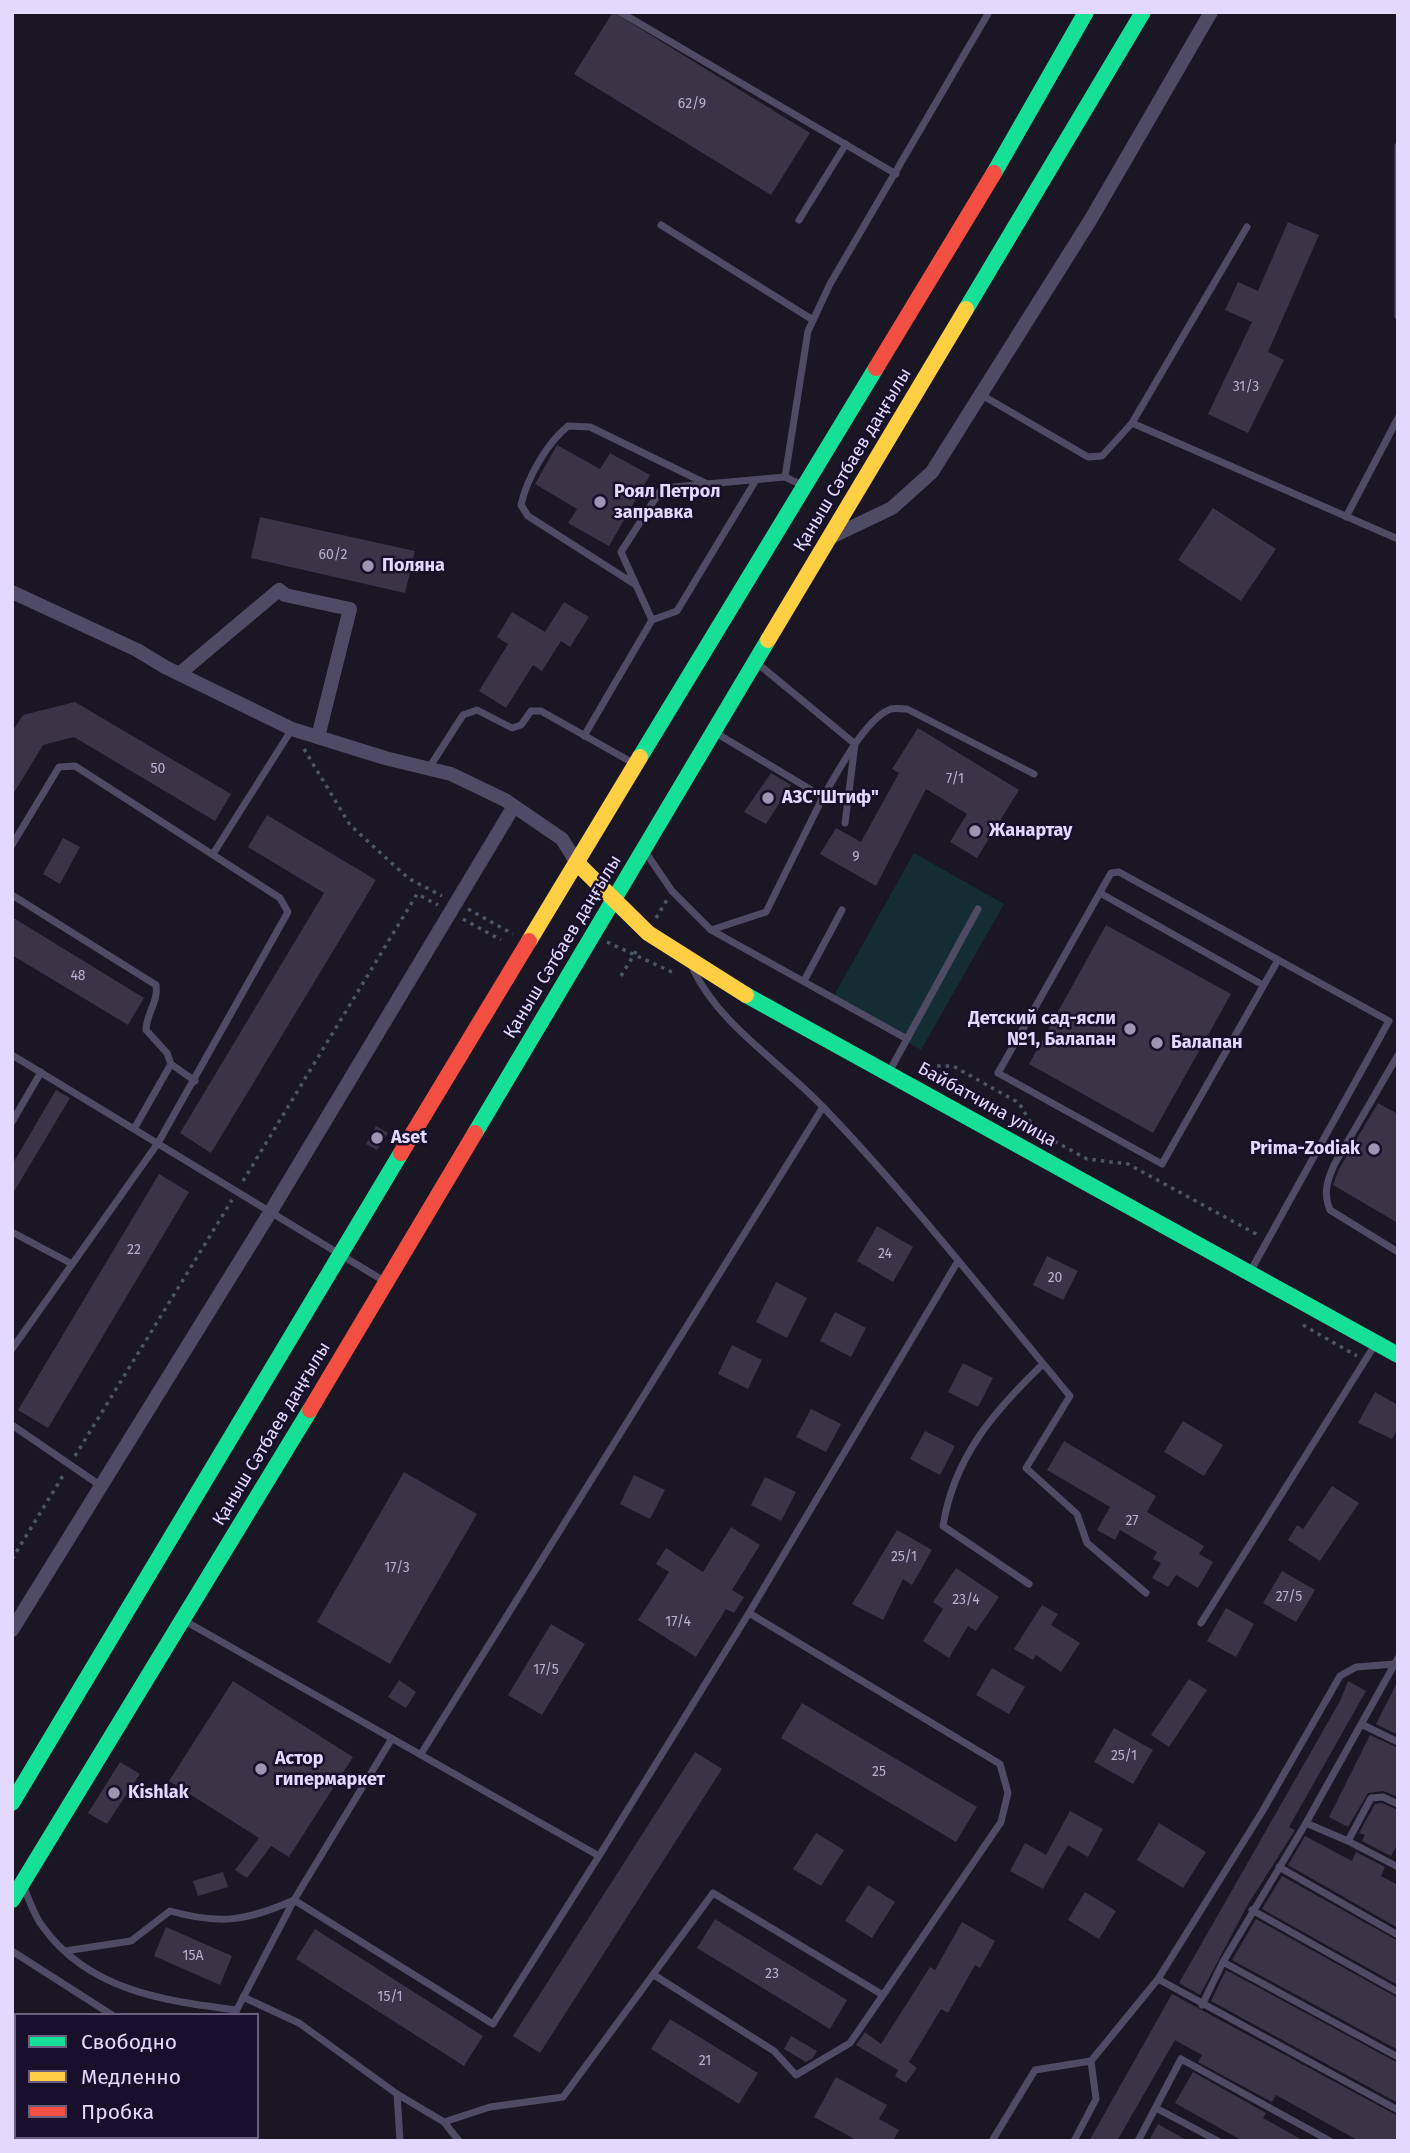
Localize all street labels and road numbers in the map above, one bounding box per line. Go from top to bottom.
street label: Қаныш Сәтбаев даңғылы [789,364,917,556]
street label: Қаныш Сәтбаев даңғылы [499,851,627,1043]
street label: Байбатчина улица [914,1058,1060,1152]
street label: Қаныш Сәтбаев даңғылы [208,1338,336,1530]

